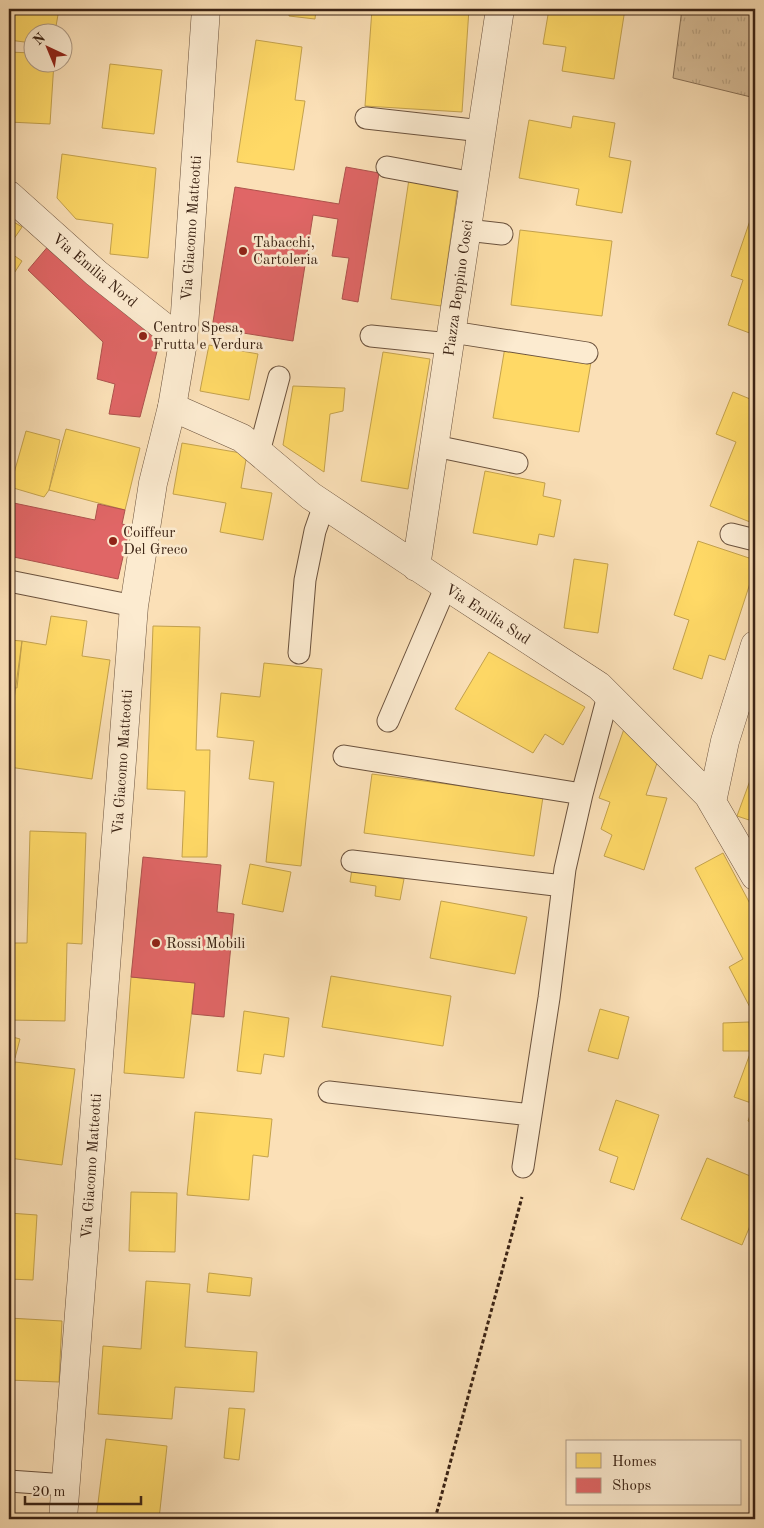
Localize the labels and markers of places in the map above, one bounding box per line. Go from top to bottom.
place label: Tabacchi, Cartoleria [253,236,318,268]
marker: Tabacchi, Cartoleria [237,245,249,257]
place label: Centro Spesa, Frutta e Verdura [153,321,264,353]
marker: Centro Spesa, Frutta e Verdura [137,330,149,342]
place label: Coiffeur Del Greco [123,526,188,558]
marker: Coiffeur Del Greco [107,535,119,547]
marker: Rossi Mobili [150,937,162,949]
place label: Rossi Mobili [166,937,245,952]

